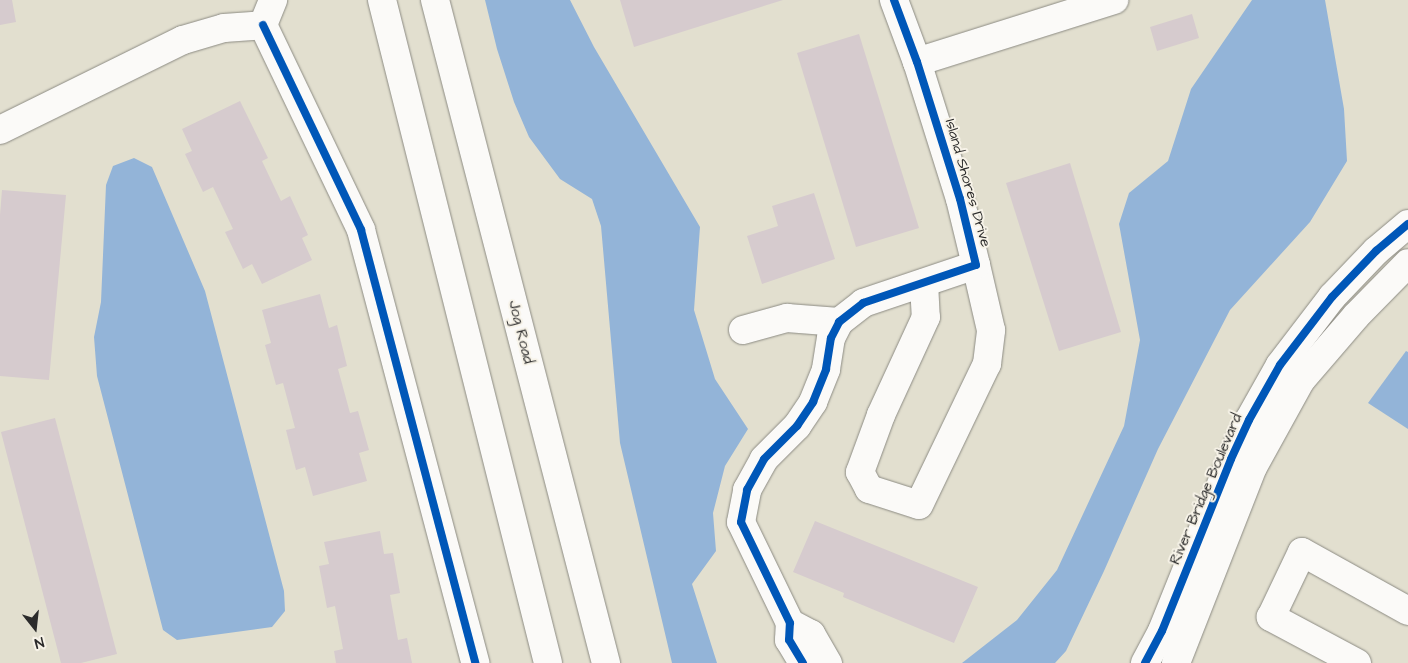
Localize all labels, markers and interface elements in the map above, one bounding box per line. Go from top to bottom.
street label: Island Shores Drive [941,117,995,249]
street label: Jog Road [504,298,538,366]
street label: River Bridge Boulevard [1166,411,1246,567]
north arrow [10,603,60,653]
text: N [32,632,46,653]

